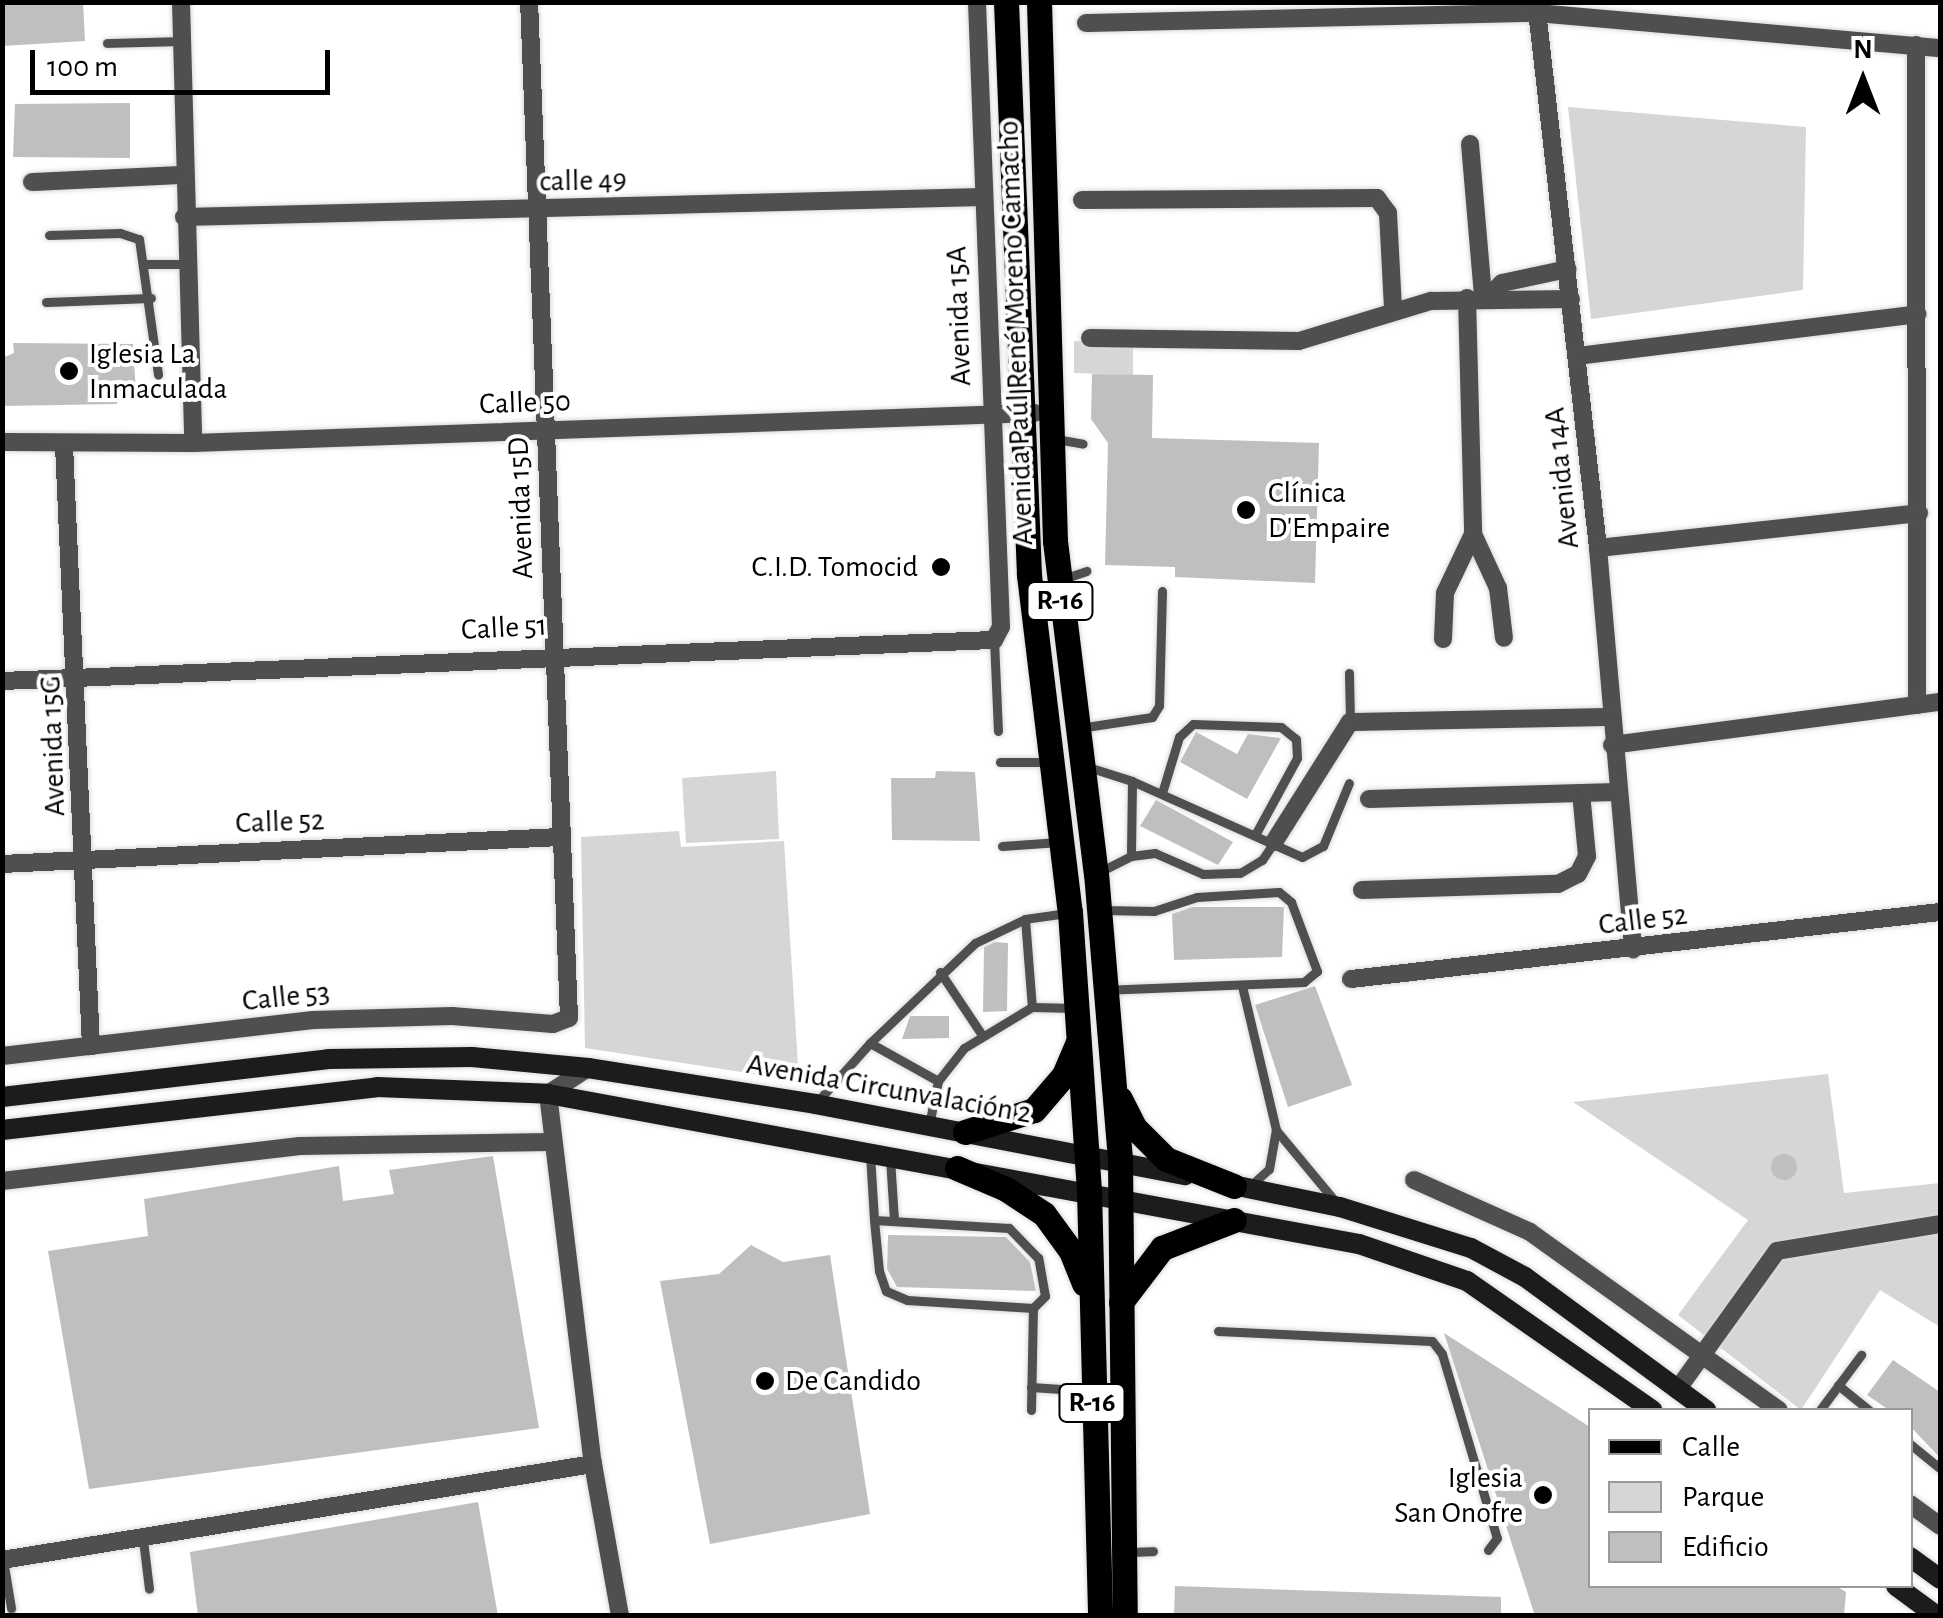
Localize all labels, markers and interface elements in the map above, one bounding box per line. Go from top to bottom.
scale bar [35,30,335,92]
north arrow [1813,30,1913,130]
text: N [1853,36,1873,64]
text: 100 m [47,52,118,82]
street label: Avenida Paúl René Moreno Camacho [991,120,1041,546]
street label: calle 49 [539,162,627,200]
street label: Avenida 15A [939,245,979,387]
place label: Iglesia La Inmaculada [89,336,227,406]
marker: Iglesia La Inmaculada [58,360,80,382]
street label: Calle 50 [479,383,571,423]
street label: Avenida 14A [1537,405,1587,551]
street label: Avenida 15D [501,436,541,580]
place label: Clínica D'Empaire [1268,475,1390,546]
marker: Clínica D'Empaire [1233,497,1259,523]
place label: C.I.D. Tomocid [751,549,918,585]
marker: C.I.D. Tomocid [928,554,954,580]
road number: R-16 [1025,578,1095,624]
street label: Calle 51 [460,608,548,648]
street label: Avenida 15G [33,675,73,817]
street label: Calle 52 [235,802,325,842]
street label: Calle 52 [1597,897,1689,943]
street label: Calle 53 [240,975,332,1019]
street label: Avenida Circunvalación 2 [744,1046,1034,1132]
place label: De Candido [785,1363,921,1399]
marker: De Candido [754,1370,776,1392]
road number: R-16 [1057,1380,1127,1426]
legend [1588,1408,1913,1588]
text: Calle [1682,1432,1740,1462]
place label: Iglesia San Onofre [1394,1460,1523,1530]
text: Parque [1682,1482,1764,1512]
marker: Iglesia San Onofre [1532,1484,1554,1506]
text: Edificio [1682,1532,1769,1562]

